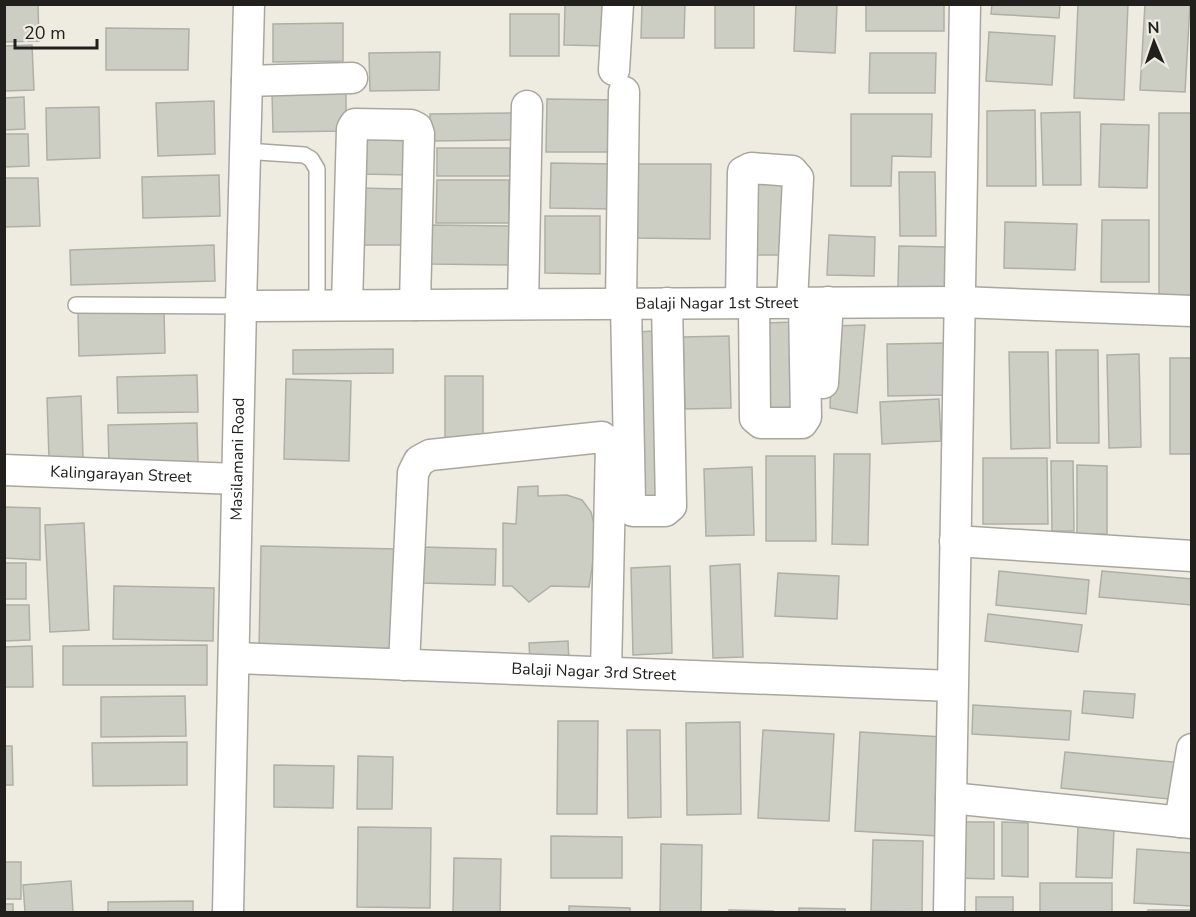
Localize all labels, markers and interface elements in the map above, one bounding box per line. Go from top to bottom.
scale bar [15,12,98,50]
north arrow [1124,12,1184,72]
text: N [1147,17,1160,39]
text: 20 m [24,21,66,45]
street label: Balaji Nagar 1st Street [635,292,799,315]
street label: Masilamani Road [225,397,250,521]
street label: Kalingarayan Street [50,461,192,488]
street label: Balaji Nagar 3rd Street [511,658,677,686]

